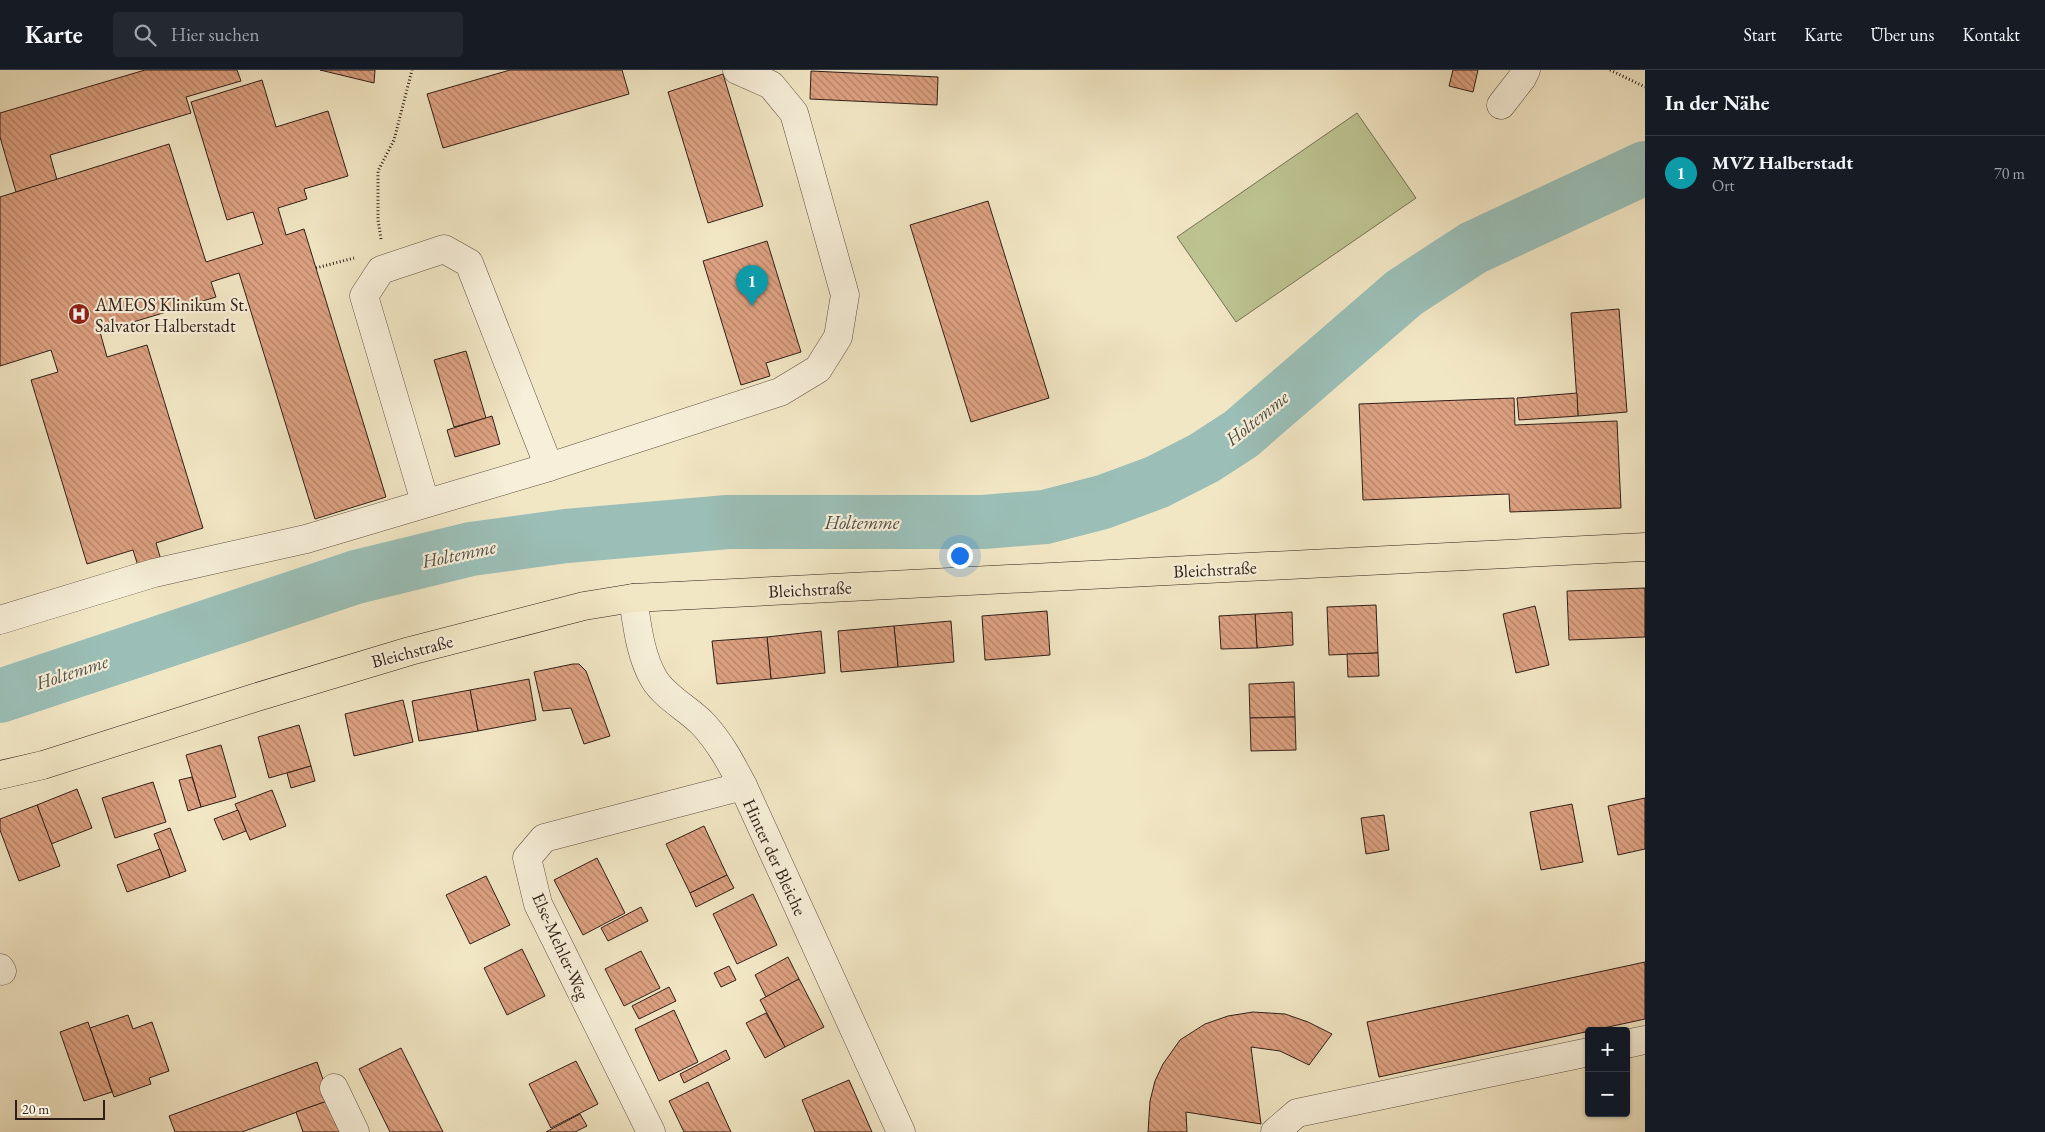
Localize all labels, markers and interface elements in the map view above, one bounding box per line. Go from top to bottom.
search box [113,12,463,57]
text: Karte [25,19,83,50]
icon: search [131,21,159,49]
text: Hier suchen [171,22,260,47]
text: Start [1743,23,1776,46]
text: Karte [1804,23,1842,46]
text: Über uns [1870,23,1934,46]
text: Kontakt [1962,23,2020,46]
text: In der Nähe [1665,89,1770,116]
text: MVZ Halberstadt [1712,150,1853,175]
text: 1 [1677,163,1685,184]
text: 70 m [1994,163,2025,184]
text: Ort [1712,175,1735,196]
pin: 1 [736,265,768,306]
place label: AMEOS Klinikum St. Salvator Halberstadt [94,293,248,337]
hospital icon: AMEOS Klinikum St. Salvator Halberstadt [67,302,91,326]
water label: Holtemme [1219,384,1294,452]
water label: Holtemme [824,510,900,535]
water label: Holtemme [419,534,499,574]
your location [947,543,973,569]
street label: Bleichstraße [1173,555,1257,583]
street label: Bleichstraße [768,575,852,603]
street label: Bleichstraße [369,629,455,673]
water label: Holtemme [32,648,112,696]
street label: Hinter der Bleiche [738,795,812,919]
street label: Else-Mehler-Weg [527,889,595,1003]
map controls [1585,1027,1630,1117]
button: + [1585,1027,1630,1072]
button: − [1585,1072,1630,1117]
scale bar [15,1097,105,1120]
text: 20 m [22,1100,49,1118]

